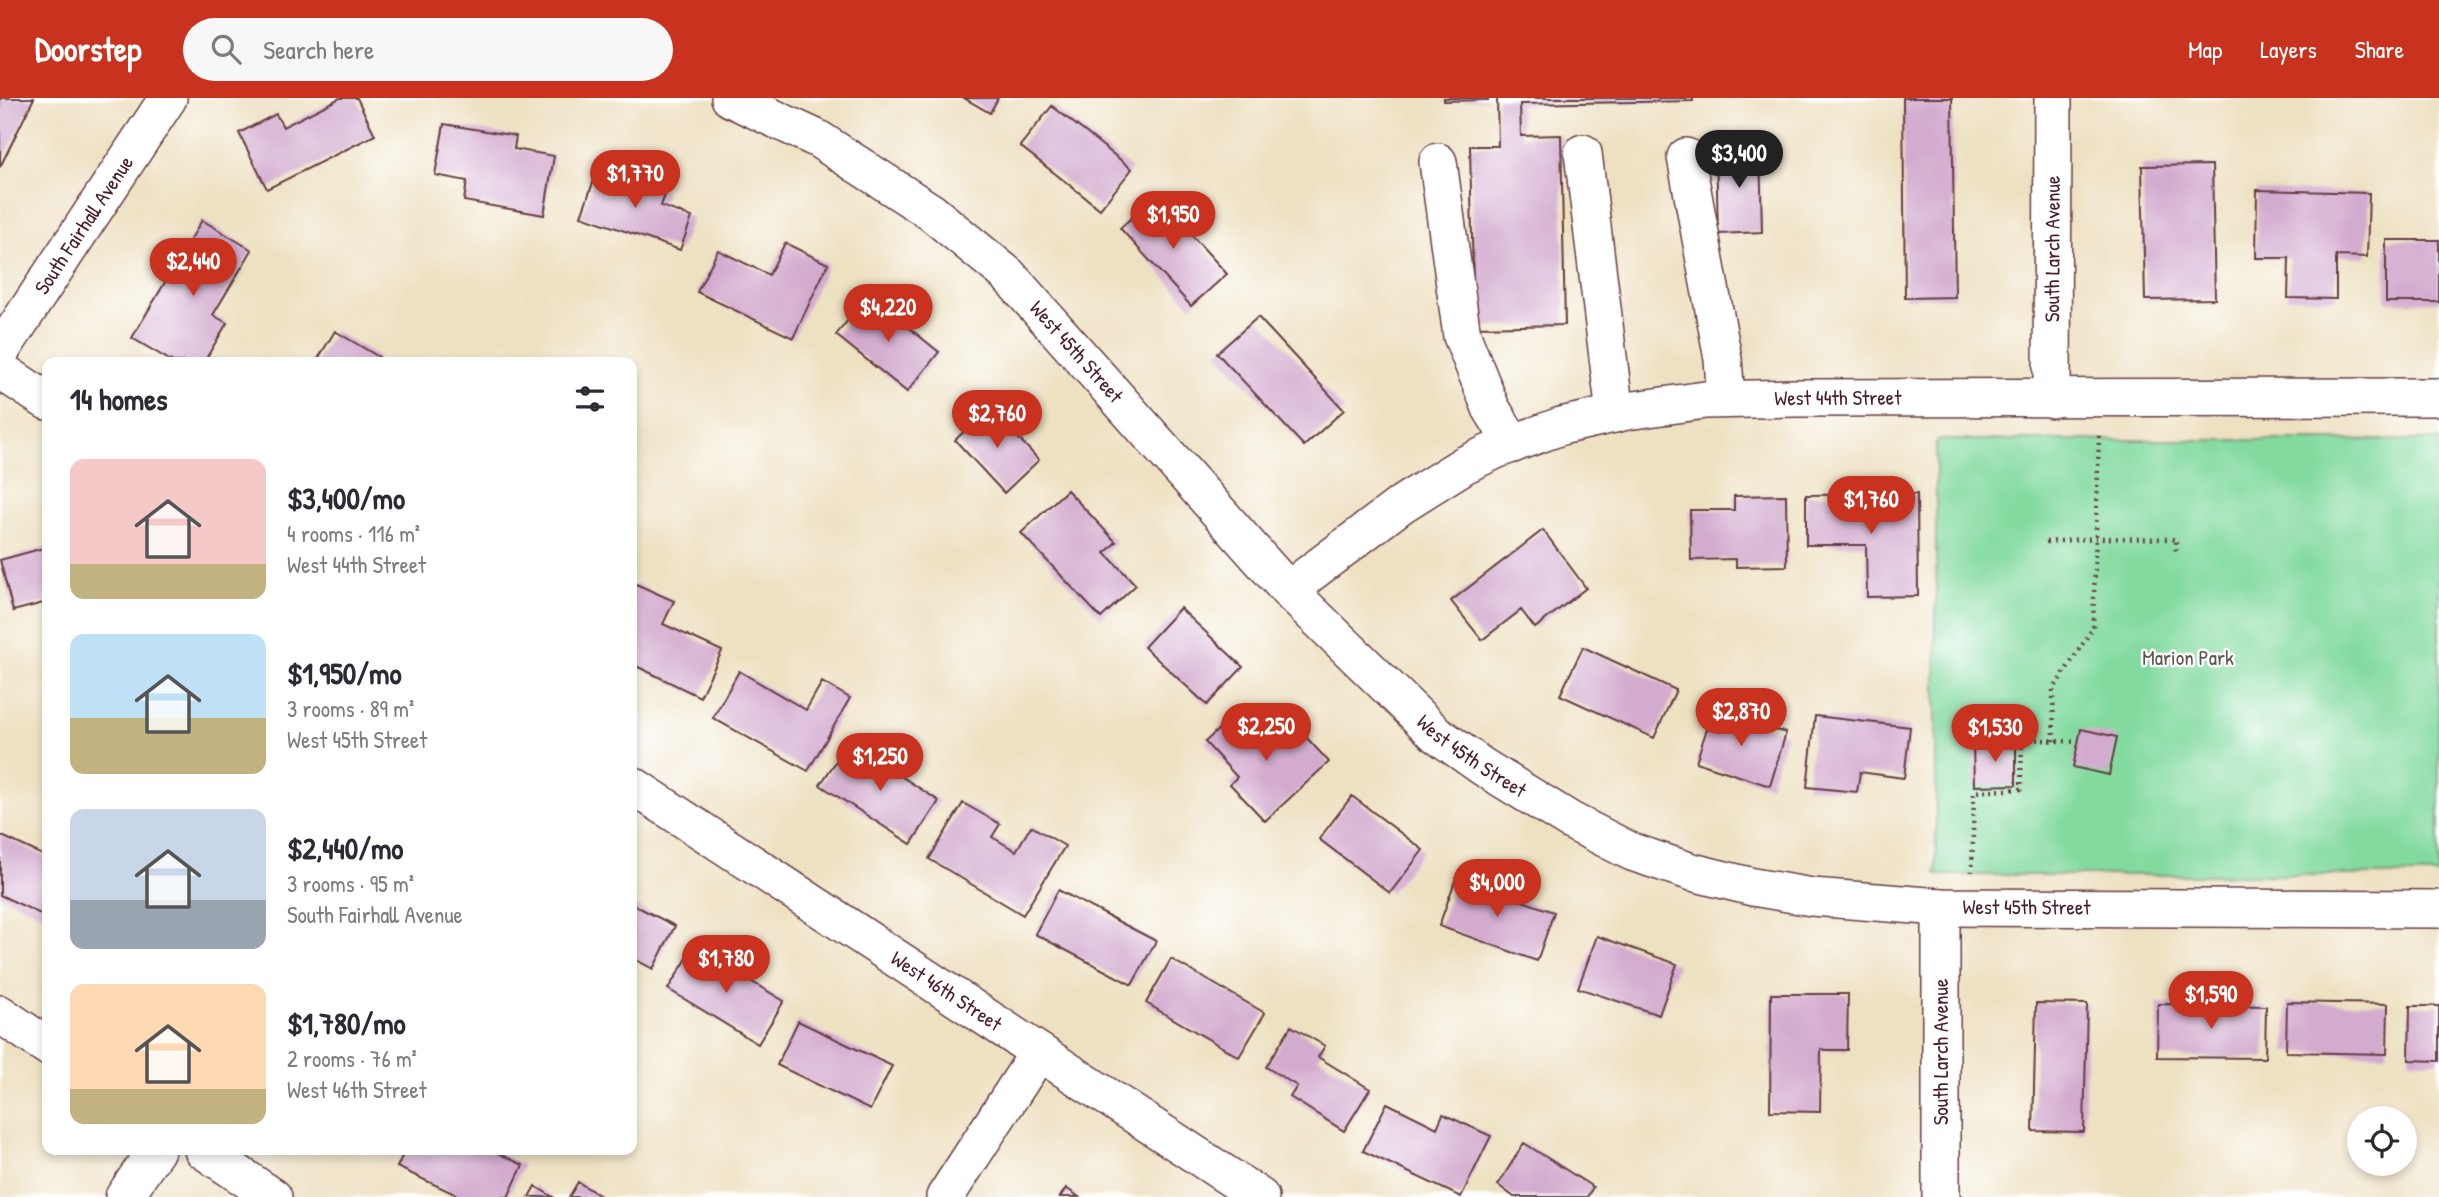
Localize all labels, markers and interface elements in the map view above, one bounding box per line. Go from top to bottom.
search box [183,18,673,81]
text: Doorstep [35,27,141,71]
icon: search [207,30,245,68]
text: Search here [263,32,374,67]
text: Map [2188,33,2222,65]
text: Layers [2260,33,2317,65]
text: Share [2355,33,2404,65]
pin: $3,400 [1682,130,1796,190]
text: $3,400 [1711,137,1767,168]
street label: South Fairhall Avenue [27,150,140,300]
pin: $1,770 [578,150,692,210]
text: $1,770 [606,157,664,188]
street label: South Larch Avenue [2037,176,2067,322]
pin: $1,950 [1116,192,1230,251]
text: $1,950 [1146,198,1200,229]
pin: $2,440 [136,238,250,298]
text: $2,440 [166,245,220,276]
pin: $4,220 [831,285,945,344]
text: $4,220 [860,291,916,322]
street label: West 45th Street [1023,294,1131,410]
text: 14 homes [70,379,168,419]
icon: filters [571,380,609,418]
street label: West 44th Street [1774,383,1902,412]
pin: $2,760 [940,390,1054,450]
text: $2,760 [968,397,1026,428]
pin: $1,760 [1814,476,1928,536]
text: $3,400/mo [287,478,405,518]
text: $1,760 [1843,483,1899,514]
icon: home [126,487,210,571]
text: 4 rooms · 116 m² [287,518,420,549]
text: West 44th Street [287,549,426,580]
park label: Marion Park [2142,643,2234,672]
text: $1,950/mo [287,653,401,693]
icon: home [126,662,210,746]
pin: $2,870 [1684,688,1798,748]
text: 3 rooms · 89 m² [287,693,414,724]
text: $2,870 [1712,695,1770,726]
pin: $2,250 [1209,704,1323,763]
pin: $1,530 [1938,704,2052,764]
street label: West 45th Street [1410,708,1533,805]
text: $2,250 [1237,710,1295,741]
text: $1,530 [1968,711,2023,742]
text: West 45th Street [287,724,427,755]
pin: $1,250 [823,734,937,793]
text: $1,250 [852,740,908,771]
text: $2,440/mo [287,828,403,868]
icon: home [126,837,210,921]
pin: $4,000 [1440,860,1554,919]
text: $4,000 [1469,866,1525,897]
text: 3 rooms · 95 m² [287,868,414,899]
street label: West 45th Street [1962,892,2091,922]
text: South Fairhall Avenue [287,899,463,930]
pin: $1,780 [669,936,783,995]
text: $1,780 [698,942,754,973]
street label: West 46th Street [885,944,1009,1038]
pin: $1,590 [2154,972,2268,1031]
text: $1,590 [2184,978,2238,1009]
street label: South Larch Avenue [1926,979,1955,1125]
text: $1,780/mo [287,1003,406,1043]
icon: home [126,1012,210,1096]
text: 2 rooms · 76 m² [287,1043,417,1074]
text: West 46th Street [287,1074,427,1105]
map controls [2347,1106,2417,1176]
button: locate [2347,1106,2417,1176]

